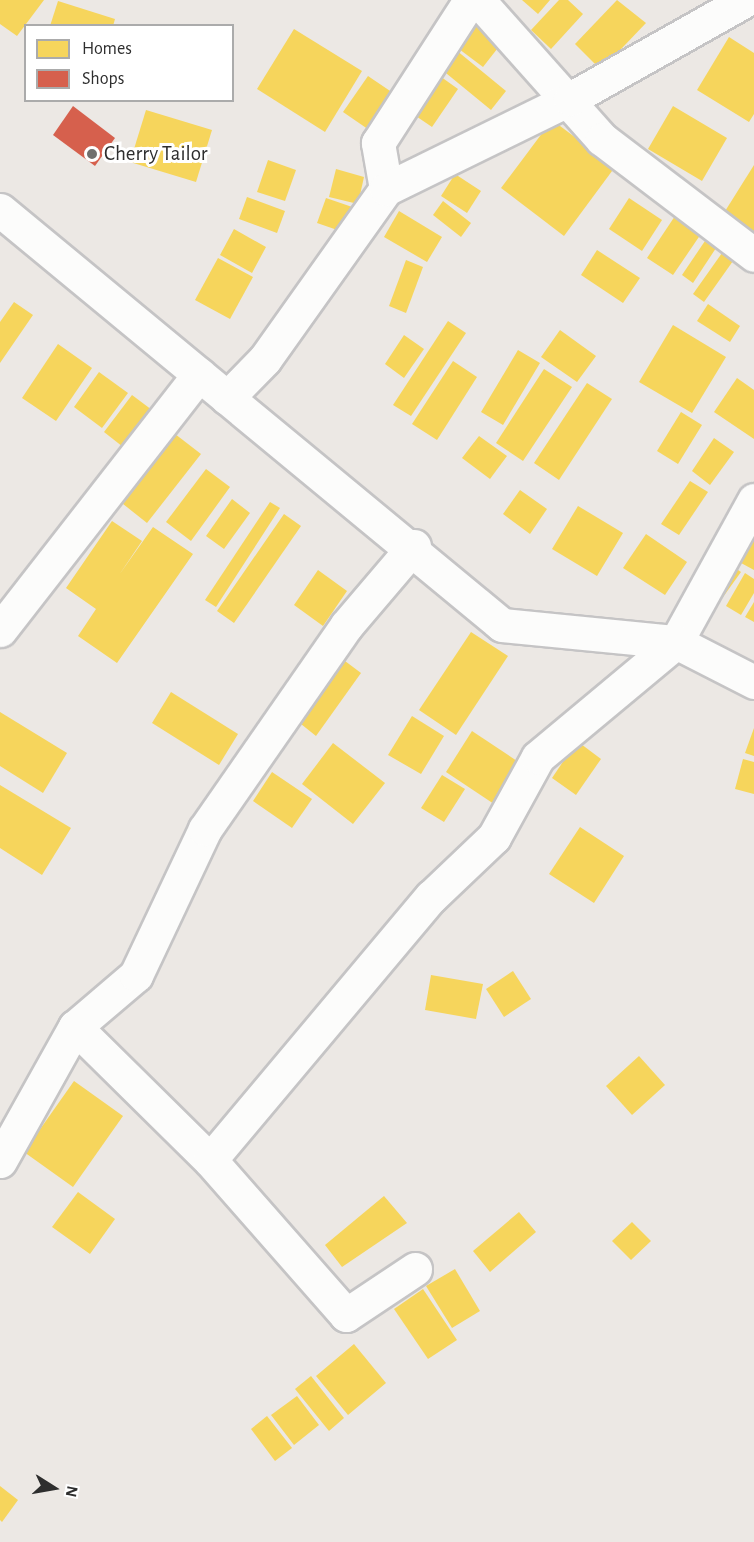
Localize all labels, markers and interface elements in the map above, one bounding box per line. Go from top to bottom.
legend [24,24,234,102]
text: Homes [82,40,132,58]
text: Shops [82,70,124,88]
place label: Cherry Tailor [104,141,208,167]
marker: Cherry Tailor [85,147,99,161]
north arrow [24,1458,84,1518]
text: N [63,1484,81,1498]

